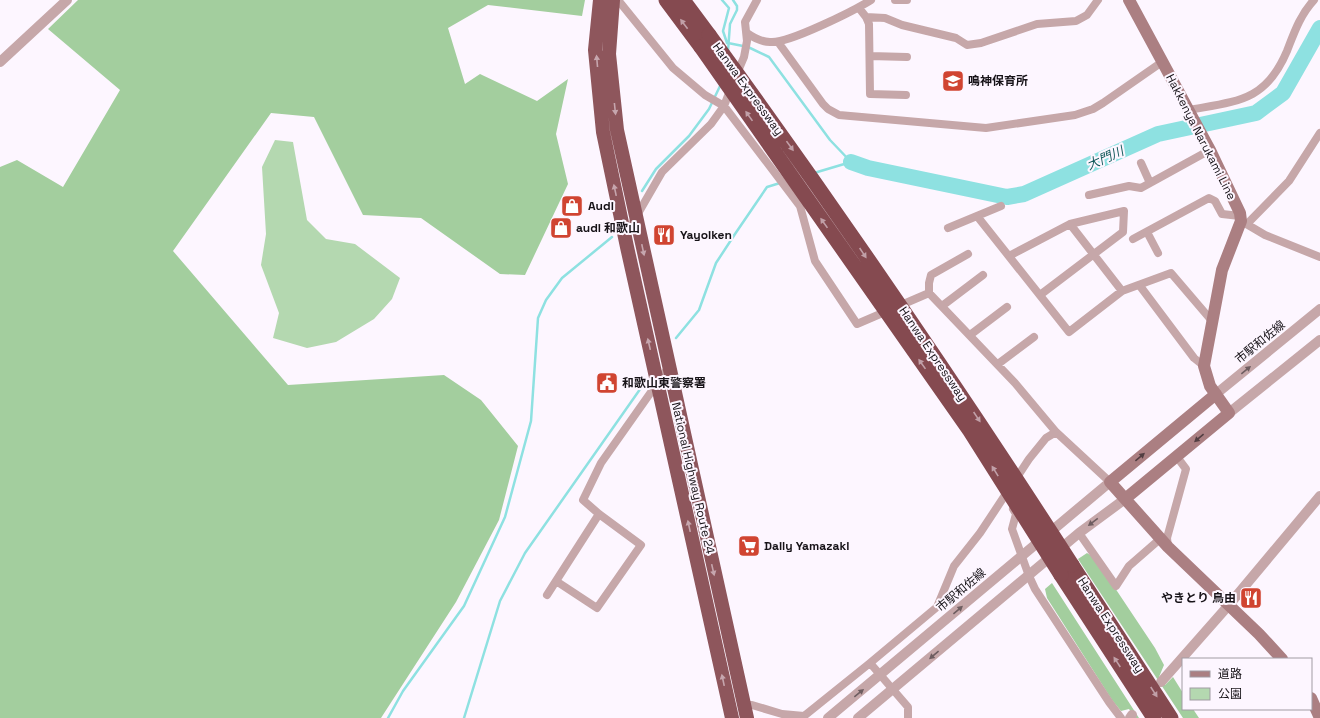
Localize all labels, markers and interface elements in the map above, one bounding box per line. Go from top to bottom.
one-way arrow [679,18,688,29]
street label: Hanwa Expressway [709,40,787,138]
one-way arrow [593,55,600,67]
school or university icon: 鳴神保育所 [940,68,966,94]
street label: Hakkenya Narukami Line [1162,71,1240,203]
place label: 鳴神保育所 [968,73,1028,89]
one-way arrow [611,103,618,115]
one-way arrow [745,111,753,121]
one-way arrow [786,140,794,151]
water label: 大門川 [1084,141,1128,174]
one-way arrow [612,184,618,196]
shop icon: Audi [559,193,585,219]
place label: Audi [588,198,614,214]
shop icon: audi 和歌山 [548,215,574,241]
one-way arrow [820,217,828,228]
place label: audi 和歌山 [576,220,640,236]
restaurant icon: Yayoiken [651,222,677,248]
place label: Yayoiken [680,227,732,243]
one-way arrow [640,244,646,256]
one-way arrow [860,247,867,258]
street label: Hanwa Expressway [895,304,971,404]
street label: 市駅和佐線 [1232,317,1288,367]
one-way arrow [645,338,651,350]
one-way arrow [918,358,926,369]
one-way arrow [1241,365,1252,374]
public building icon: 和歌山東警察署 [594,370,620,396]
place label: 和歌山東警察署 [622,375,706,391]
street label: National Highway Route 24 [668,401,718,556]
one-way arrow [973,412,981,423]
one-way arrow [1194,434,1205,443]
one-way arrow [1135,453,1146,462]
one-way arrow [991,466,999,476]
one-way arrow [1088,518,1099,527]
one-way arrow [685,520,691,532]
supermarket icon: Daily Yamazaki [736,533,762,559]
place label: Daily Yamazaki [764,538,849,554]
one-way arrow [711,564,717,577]
street label: 市駅和佐線 [933,565,989,615]
street label: Hanwa Expressway [1074,574,1148,676]
restaurant icon: やきとり 鳥由 [1238,585,1264,611]
place label: やきとり 鳥由 [1161,590,1236,606]
one-way arrow [953,605,963,614]
one-way arrow [929,650,940,659]
one-way arrow [1113,657,1121,667]
legend [1182,658,1312,710]
text: 道路 [1218,666,1242,682]
one-way arrow [719,674,725,686]
text: 公園 [1218,686,1242,702]
one-way arrow [1150,687,1158,697]
one-way arrow [853,689,864,698]

